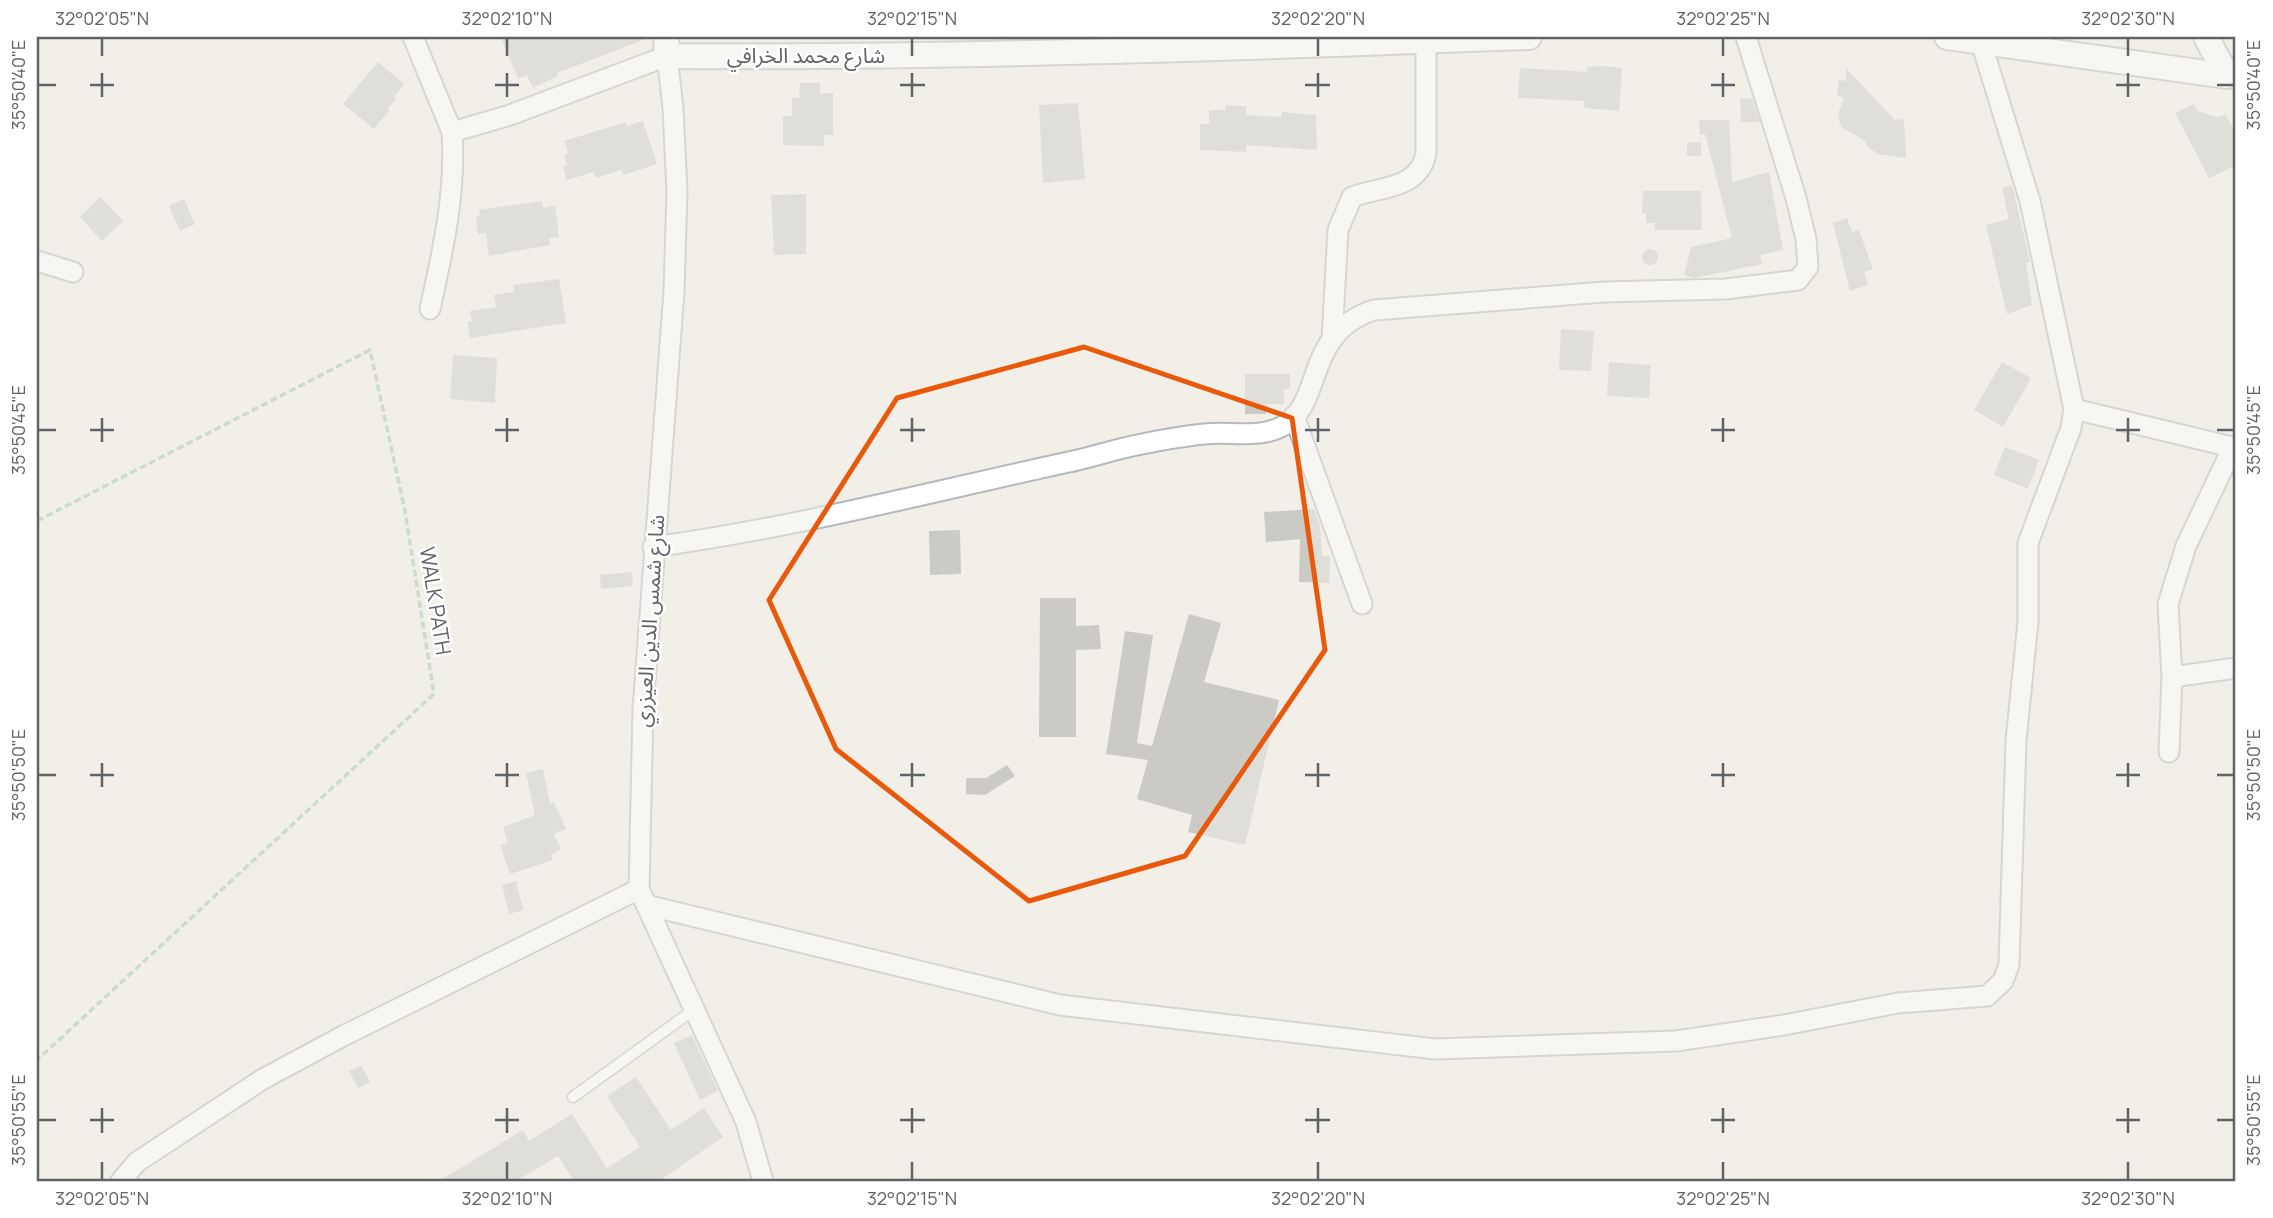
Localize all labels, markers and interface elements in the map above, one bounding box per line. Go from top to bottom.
text: 32°02'05"N [55,6,149,30]
text: 32°02'10"N [462,6,552,30]
text: 32°02'15"N [867,6,957,30]
text: 32°02'20"N [1271,6,1365,30]
text: 32°02'25"N [1676,6,1770,30]
text: 32°02'30"N [2081,6,2175,30]
text: 35°50'40"E [6,40,30,130]
text: 35°50'40"E [2241,40,2265,130]
street label: شارع محمد الخرافي [727,41,885,72]
text: 35°50'45"E [6,385,30,475]
text: 35°50'45"E [2241,385,2265,475]
street label: شارع شمس الدين العيزري [628,514,673,728]
street label: WALK PATH [414,545,458,657]
text: 35°50'50"E [6,729,30,821]
text: 35°50'50"E [2241,729,2265,821]
text: 35°50'55"E [6,1074,30,1166]
text: 35°50'55"E [2241,1074,2265,1166]
text: 32°02'05"N [55,1186,149,1210]
text: 32°02'10"N [462,1186,552,1210]
text: 32°02'15"N [867,1186,957,1210]
text: 32°02'20"N [1271,1186,1365,1210]
text: 32°02'25"N [1676,1186,1770,1210]
text: 32°02'30"N [2081,1186,2175,1210]

